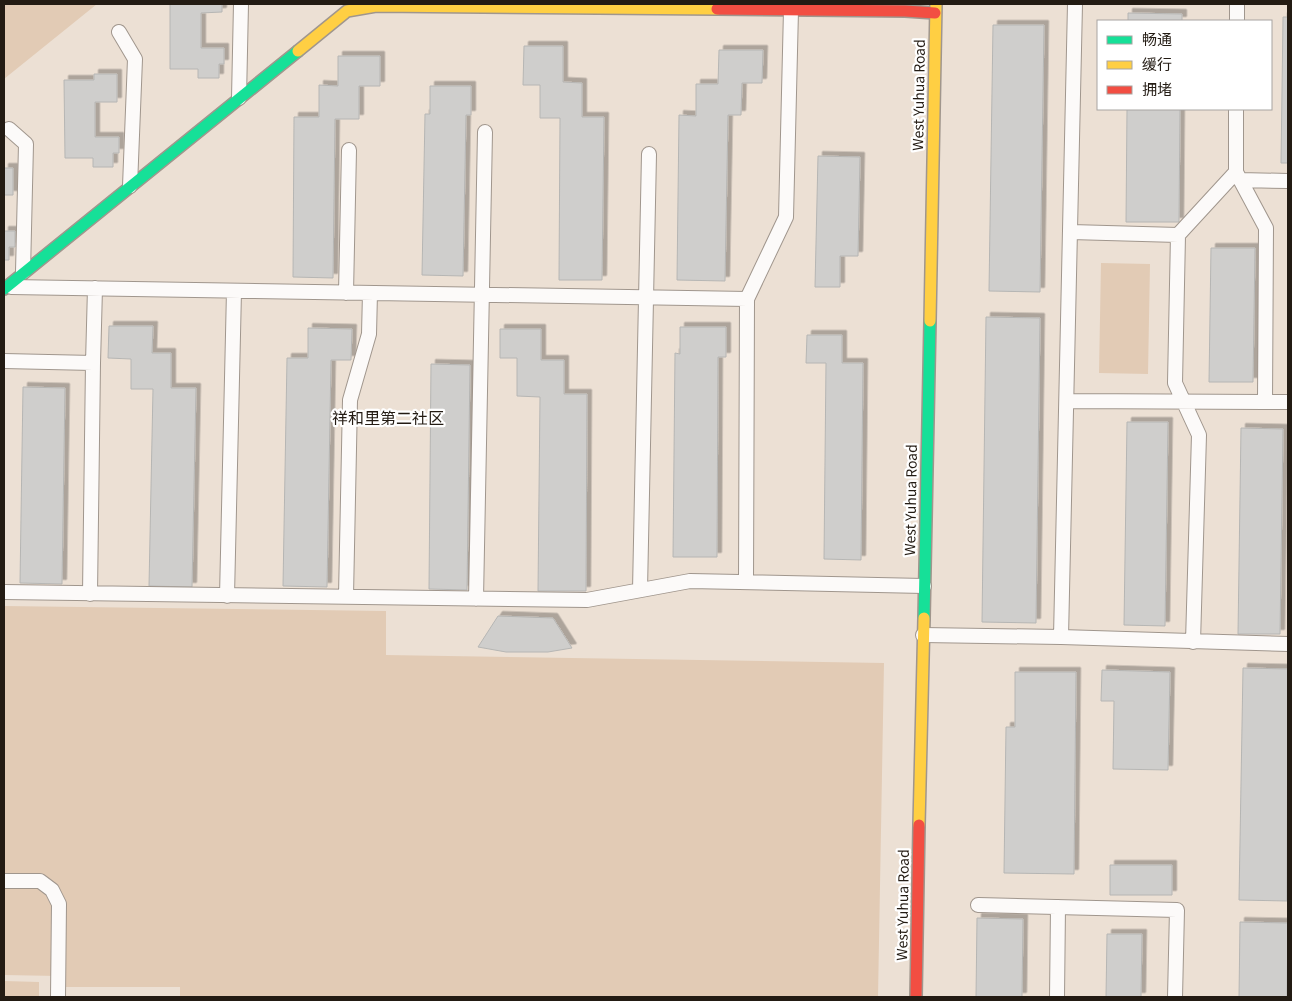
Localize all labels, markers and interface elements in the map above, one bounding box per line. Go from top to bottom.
legend [1097,20,1272,110]
text: 畅通 [1142,28,1172,49]
street label: West Yuhua Road [907,39,929,151]
text: 缓行 [1142,53,1172,74]
text: 拥堵 [1142,78,1172,99]
district label: 祥和里第二社区 [332,405,444,429]
street label: West Yuhua Road [899,444,921,556]
street label: West Yuhua Road [891,849,913,961]

